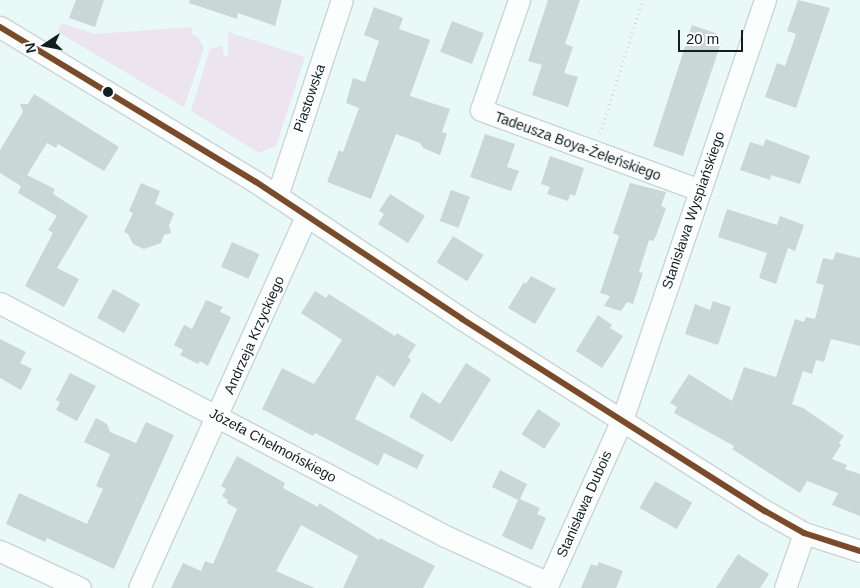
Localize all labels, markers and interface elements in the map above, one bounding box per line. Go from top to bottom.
north arrow [20,20,70,70]
scale bar [680,20,745,52]
text: 20 m [686,30,719,47]
text: N [21,41,39,54]
street label: Piastowska [290,62,328,134]
unlabelled marker [103,87,113,97]
street label: Tadeusza Boya-Żeleńskiego [492,108,664,184]
street label: Stanisława Wyspiańskiego [658,129,728,291]
street label: Andrzeja Krzyckiego [220,273,288,397]
street label: Józefa Chełmońskiego [207,404,339,486]
street label: Stanisława Dubois [553,448,615,560]

